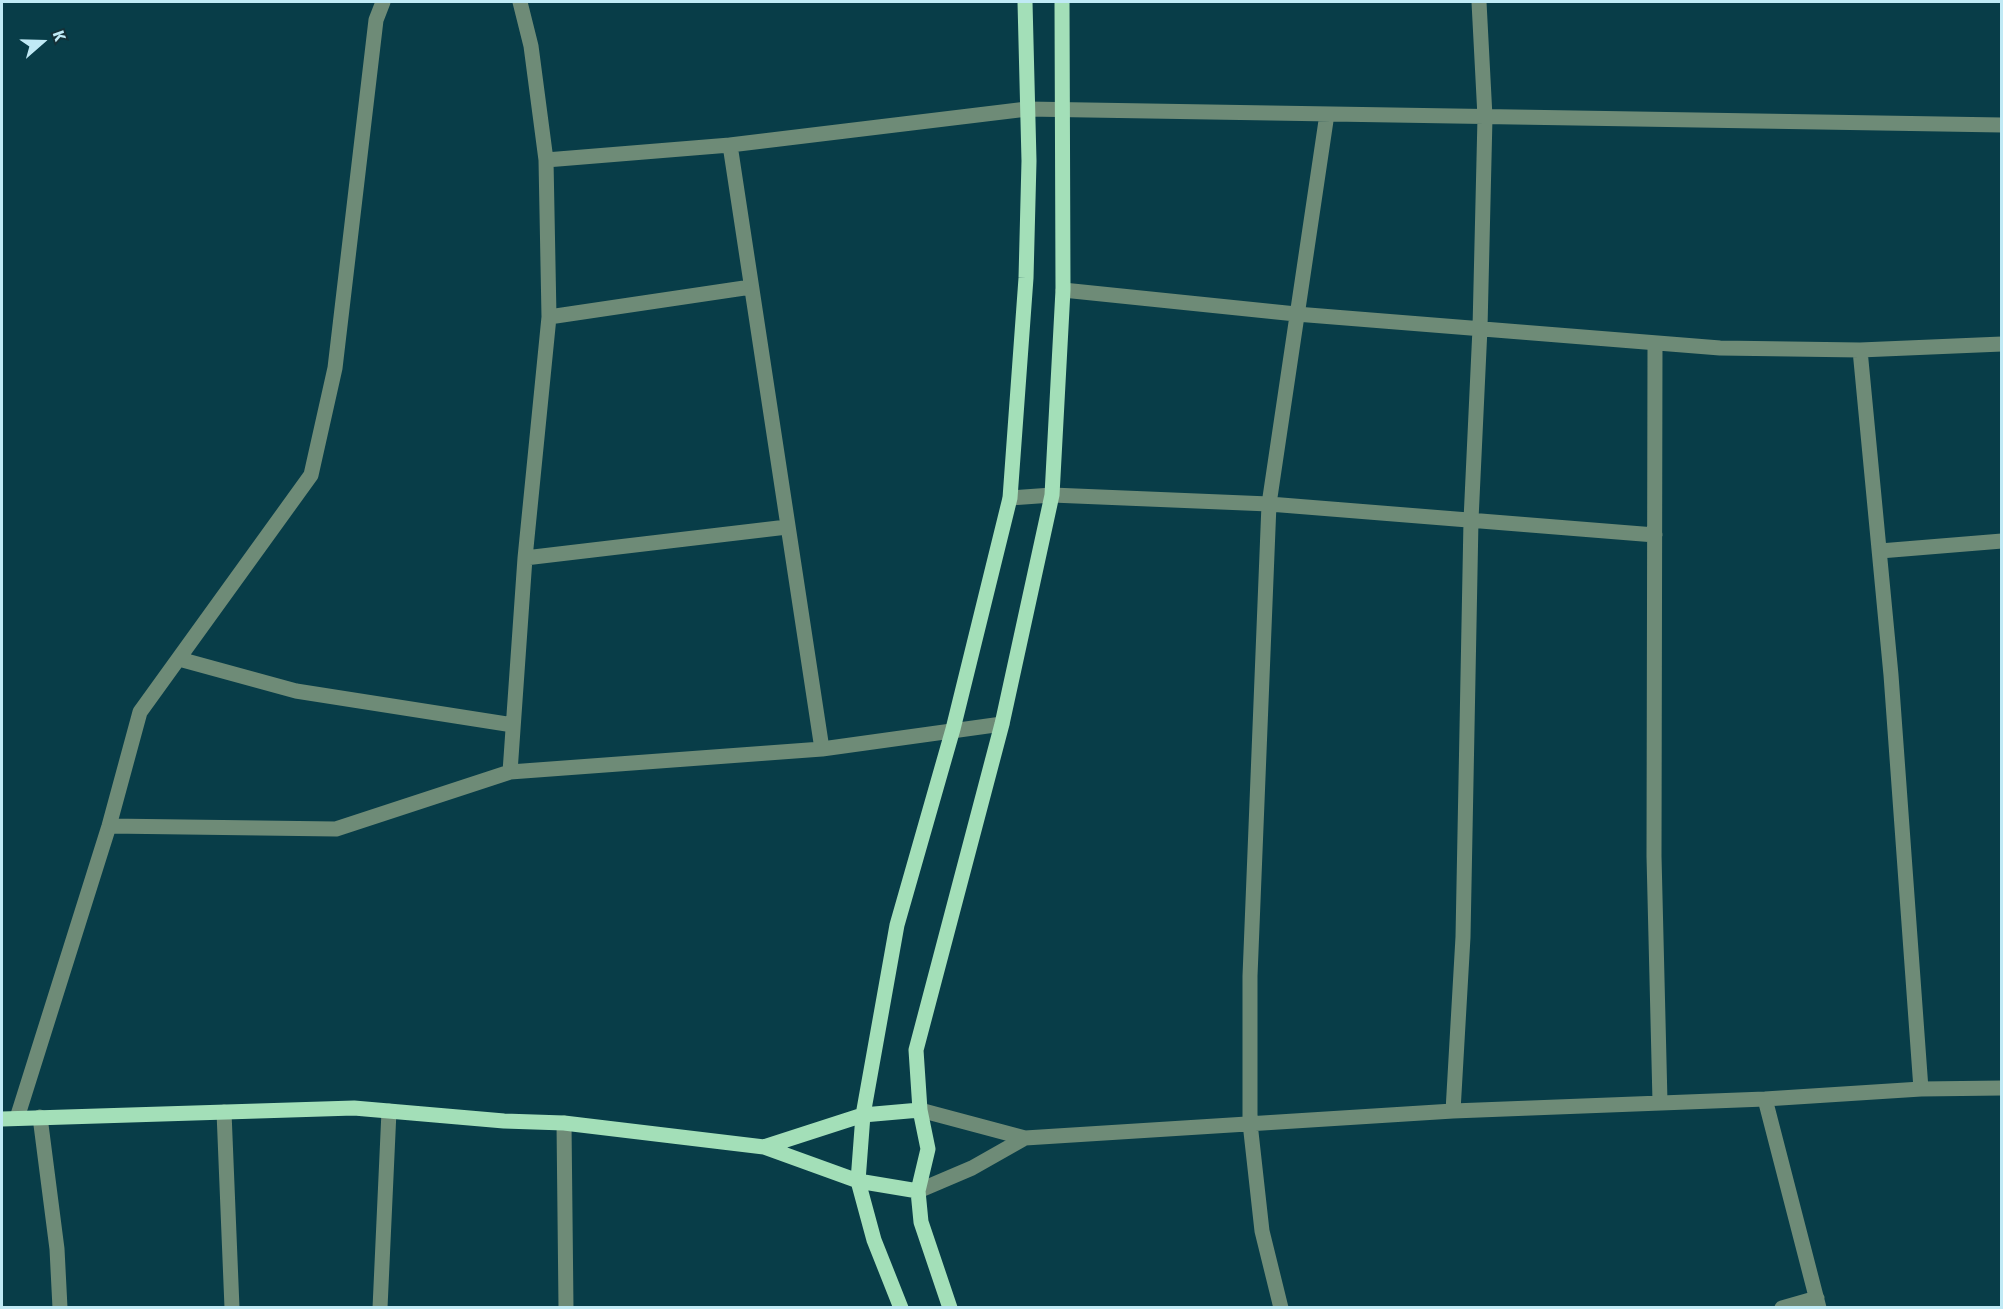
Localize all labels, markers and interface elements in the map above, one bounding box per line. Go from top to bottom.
north arrow [12,12,72,72]
text: K [49,28,70,43]

